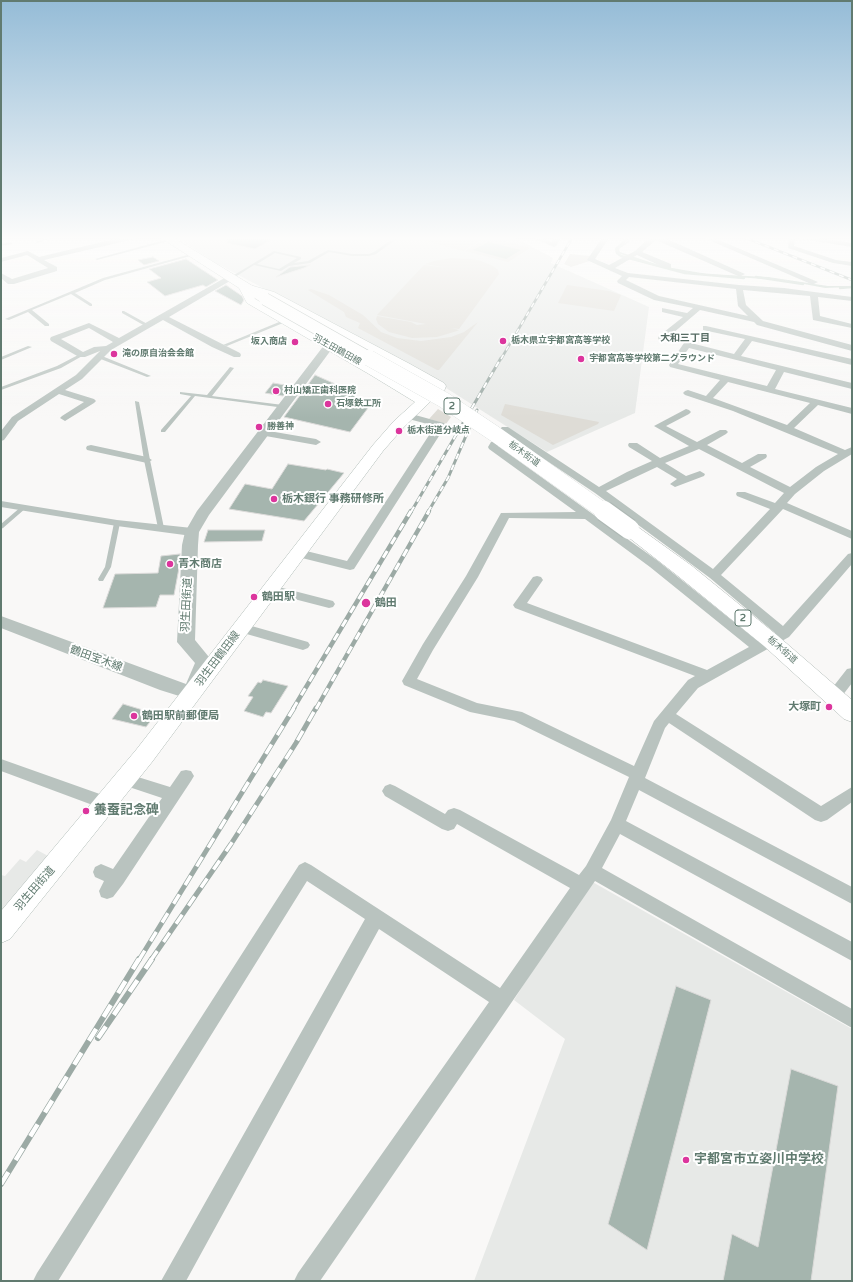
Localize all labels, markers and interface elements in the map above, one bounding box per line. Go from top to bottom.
street label: 羽生田鶴田線 [311,332,363,368]
district label: 大和三丁目 [660,332,710,344]
marker: 栃木県立宇都宮高等学校 [498,336,508,346]
place label: 栃木県立宇都宮高等学校 [511,336,610,346]
place label: 坂入商店 [251,337,287,347]
marker: 坂入商店 [290,337,300,347]
marker: 滝の原自治会会館 [109,349,119,359]
place label: 滝の原自治会会館 [122,349,194,359]
marker: 宇都宮高等学校第二グラウンド [576,354,586,364]
place label: 宇都宮高等学校第二グラウンド [589,354,715,364]
marker: 村山矯正歯科医院 [271,386,281,396]
place label: 村山矯正歯科医院 [284,386,356,396]
road number: 2 [444,398,460,414]
marker: 石塚鉄工所 [323,399,333,409]
place label: 石塚鉄工所 [336,399,381,409]
marker: 勝善神 [254,422,264,432]
place label: 勝善神 [267,422,294,432]
marker: 栃木街道分岐点 [394,426,404,436]
place label: 栃木街道分岐点 [407,426,470,436]
street label: 栃木街道 [506,439,542,469]
place label: 栃木銀行 事務研修所 [282,492,384,506]
marker: 栃木銀行 事務研修所 [269,494,279,504]
place label: 青木商店 [178,557,222,571]
marker: 青木商店 [165,559,175,569]
street label: 羽生田街道 [179,577,195,633]
place label: 鶴田駅 [262,590,295,604]
marker: 鶴田駅 [249,592,259,602]
place label: 鶴田 [375,596,397,610]
marker: 鶴田 [360,597,372,609]
road number: 2 [735,610,751,626]
street label: 羽生田鶴田線 [193,629,243,689]
street label: 栃木街道 [765,634,799,666]
street label: 鶴田宝木線 [68,643,124,675]
place label: 大塚町 [788,700,821,714]
marker: 大塚町 [824,702,834,712]
place label: 鶴田駅前郵便局 [142,709,219,723]
marker: 鶴田駅前郵便局 [129,711,139,721]
place label: 養蚕記念碑 [94,803,159,819]
marker: 養蚕記念碑 [81,806,91,816]
street label: 羽生田街道 [12,864,58,914]
place label: 宇都宮市立姿川中学校 [694,1152,824,1168]
marker: 宇都宮市立姿川中学校 [681,1155,691,1165]

